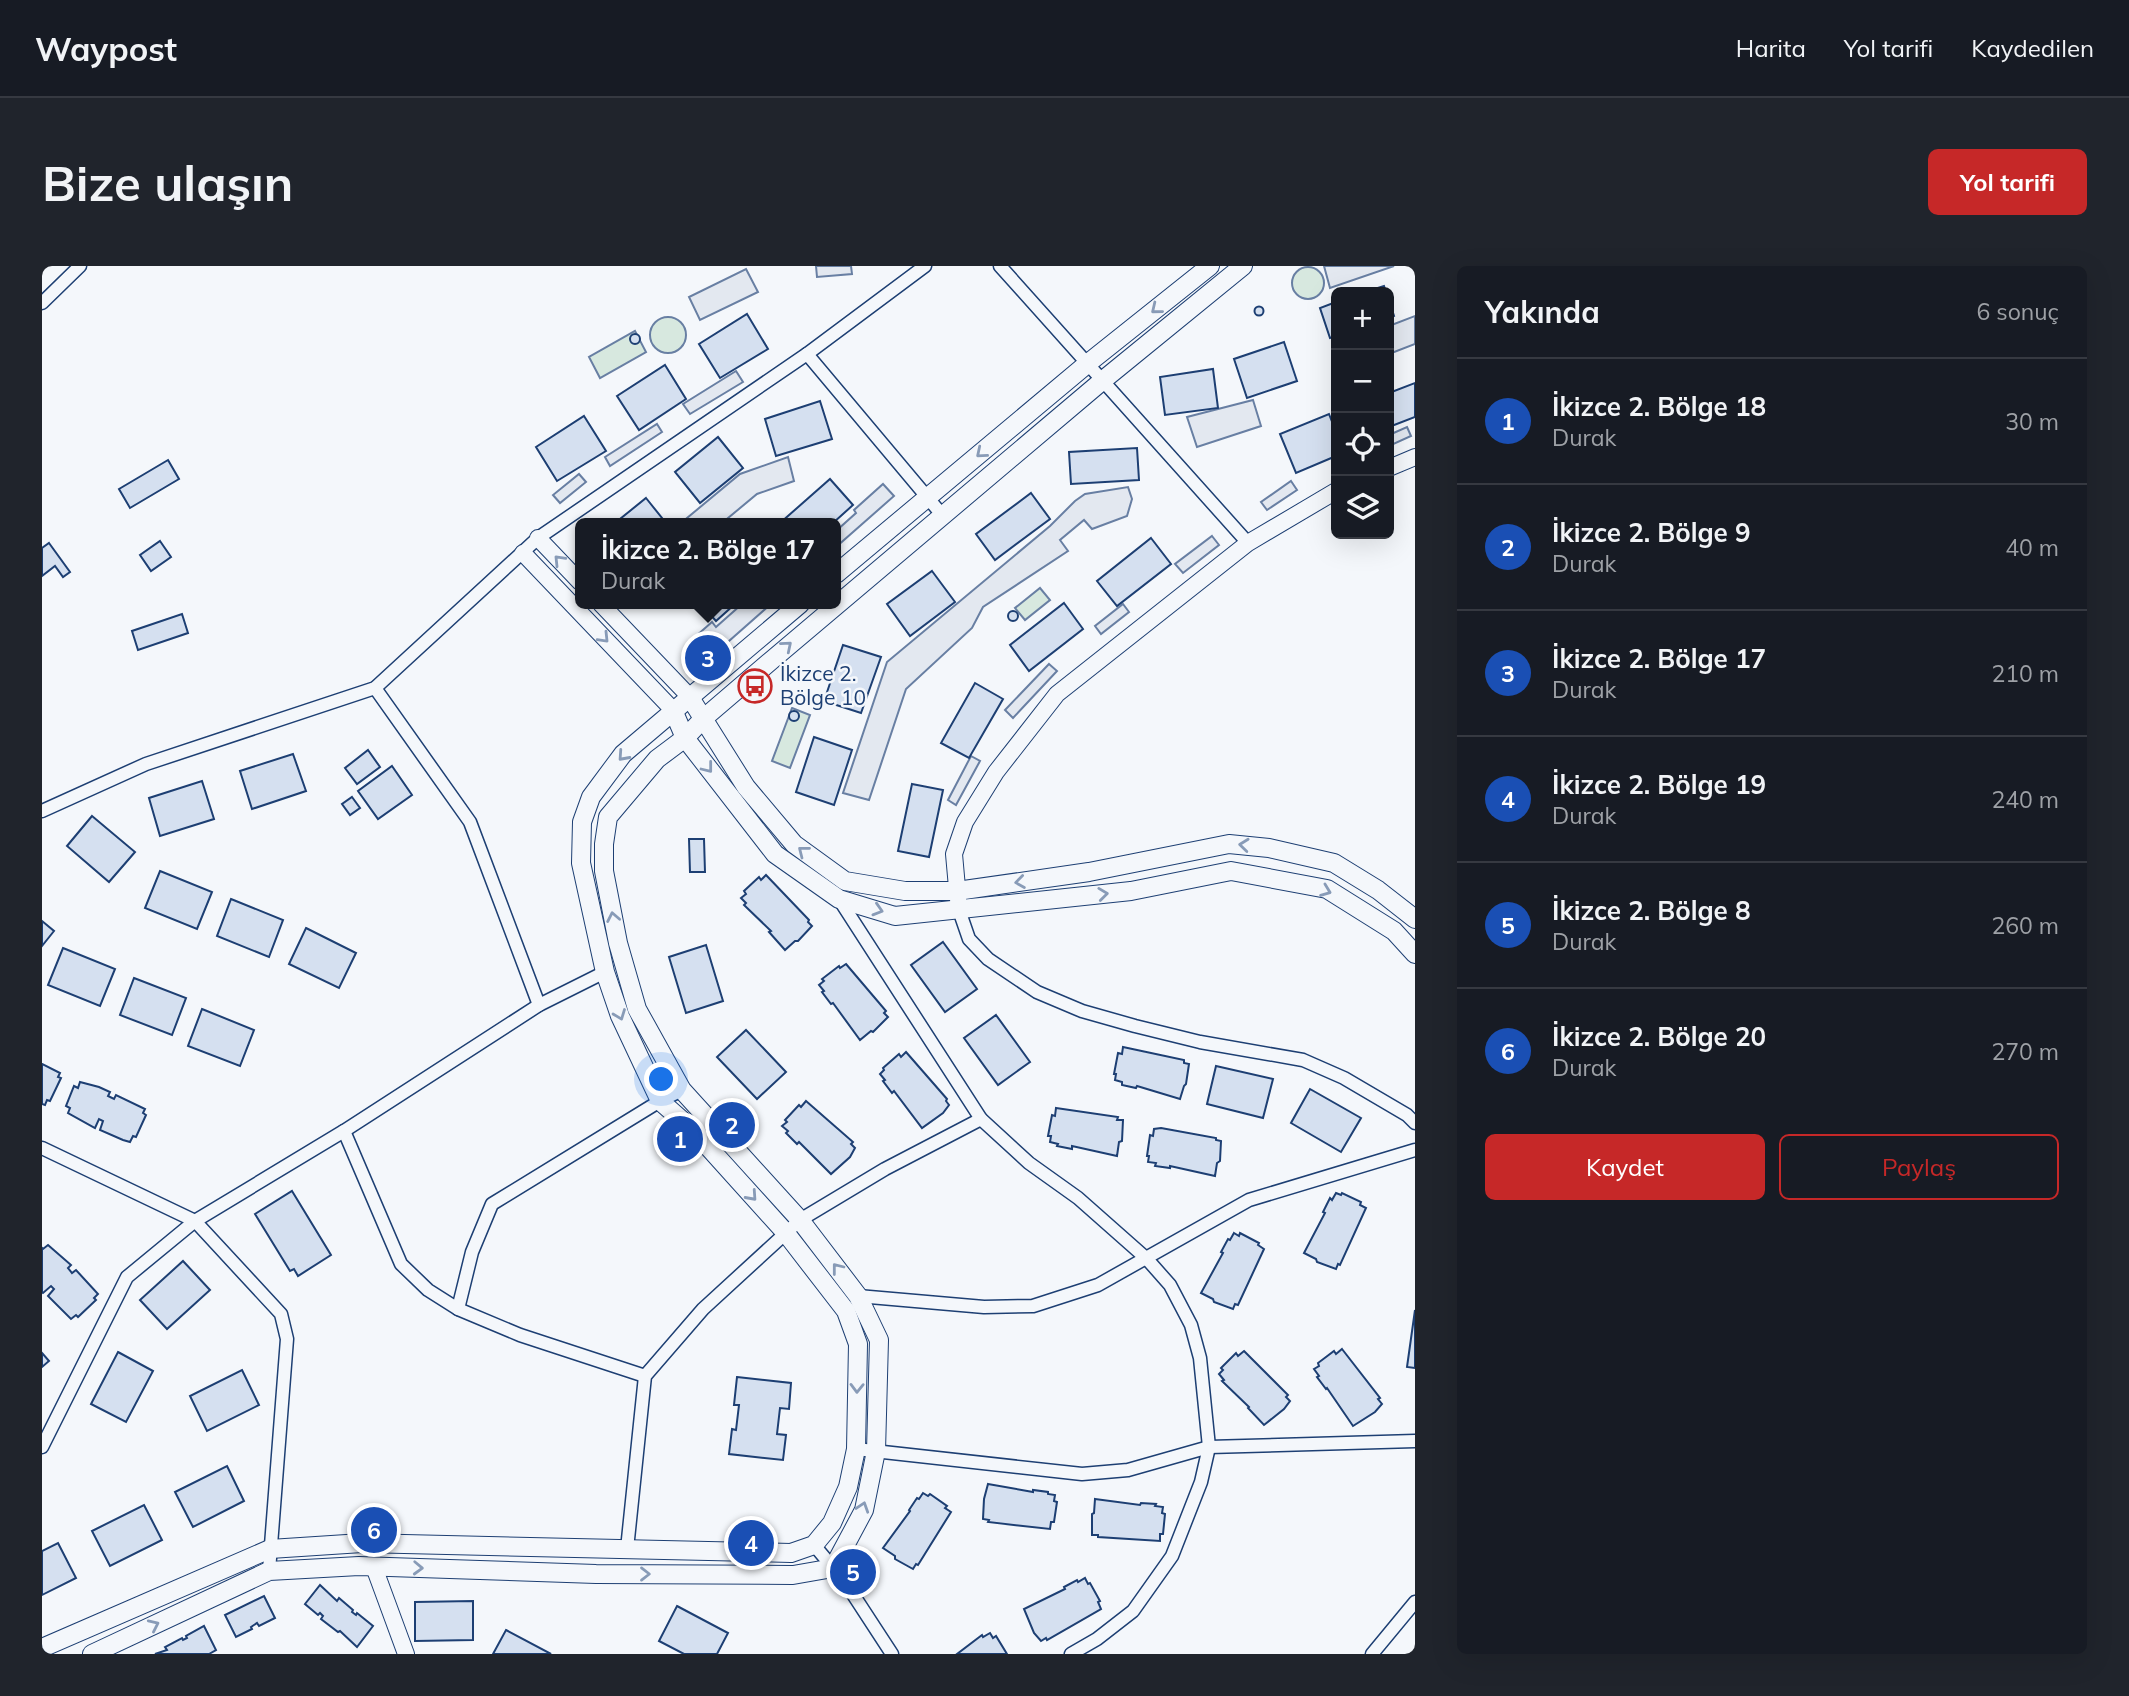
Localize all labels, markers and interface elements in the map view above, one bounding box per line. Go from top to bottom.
text: Waypost [35,28,177,69]
text: Harita [1736,33,1806,63]
text: Yol tarifi [1844,33,1933,63]
text: Kaydedilen [1971,33,2094,63]
button: Yol tarifi [1928,149,2087,215]
text: Bize ulaşın [42,152,293,213]
map controls [1331,287,1394,539]
button: + [1331,287,1394,350]
text: Yakında [1485,293,1600,331]
text: 6 sonuç [1977,297,2059,326]
one-way arrow [1152,300,1164,313]
button: − [1331,350,1394,413]
text: İkizce 2. Bölge 18 [1552,390,1766,423]
text: 1 [1501,407,1515,436]
text: 30 m [2005,407,2059,436]
button: locate [1331,413,1394,476]
text: Durak [1552,423,1616,452]
one-way arrow [976,445,989,457]
button: layers [1331,476,1394,539]
text: İkizce 2. Bölge 9 [1552,516,1751,549]
popup [575,518,841,609]
text: İkizce 2. Bölge 17 [601,533,815,566]
text: 2 [1501,533,1515,562]
text: 40 m [2005,533,2059,562]
text: Durak [1552,549,1616,578]
one-way arrow [555,555,568,568]
text: Durak [601,566,665,595]
one-way arrow [595,630,608,643]
pin: 3 [685,632,731,684]
one-way arrow [780,642,792,655]
text: İkizce 2. Bölge 17 [1552,642,1766,675]
text: 3 [1501,659,1515,688]
text: 210 m [1991,659,2059,688]
place label: İkizce 2. Bölge 10 [780,660,866,710]
bus stop icon: İkizce 2. Bölge 10 [736,667,774,705]
text: Durak [1552,675,1616,704]
one-way arrow [619,748,631,761]
one-way arrow [700,760,713,772]
text: İkizce 2. Bölge 19 [1552,768,1766,801]
text: 4 [1501,785,1515,814]
text: 240 m [1991,785,2059,814]
text: Durak [1552,801,1616,830]
one-way arrow [1238,838,1249,853]
one-way arrow [799,847,811,860]
one-way arrow [1014,874,1026,889]
one-way arrow [1319,883,1331,897]
one-way arrow [1097,887,1109,902]
text: İkizce 2. Bölge 8 [1552,894,1751,927]
one-way arrow [871,902,883,917]
text: 5 [1501,911,1515,940]
text: 260 m [1991,911,2059,940]
one-way arrow [606,912,621,923]
text: Durak [1552,927,1616,956]
one-way arrow [612,1008,626,1020]
text: İkizce 2. Bölge 20 [1552,1020,1766,1053]
text: 6 [1501,1037,1515,1066]
text: 270 m [1991,1037,2059,1066]
text: Durak [1552,1053,1616,1082]
your location [644,1062,678,1096]
pin: 2 [709,1099,755,1151]
pin: 1 [657,1113,703,1165]
button: Kaydet [1485,1134,1765,1200]
button: Paylaş [1779,1134,2059,1200]
one-way arrow [744,1188,756,1201]
one-way arrow [832,1263,845,1276]
one-way arrow [849,1383,865,1394]
one-way arrow [855,1501,869,1513]
pin: 6 [351,1504,397,1556]
pin: 4 [728,1517,774,1569]
pin: 5 [830,1546,876,1598]
one-way arrow [413,1560,423,1576]
one-way arrow [640,1566,651,1582]
one-way arrow [146,1619,159,1633]

